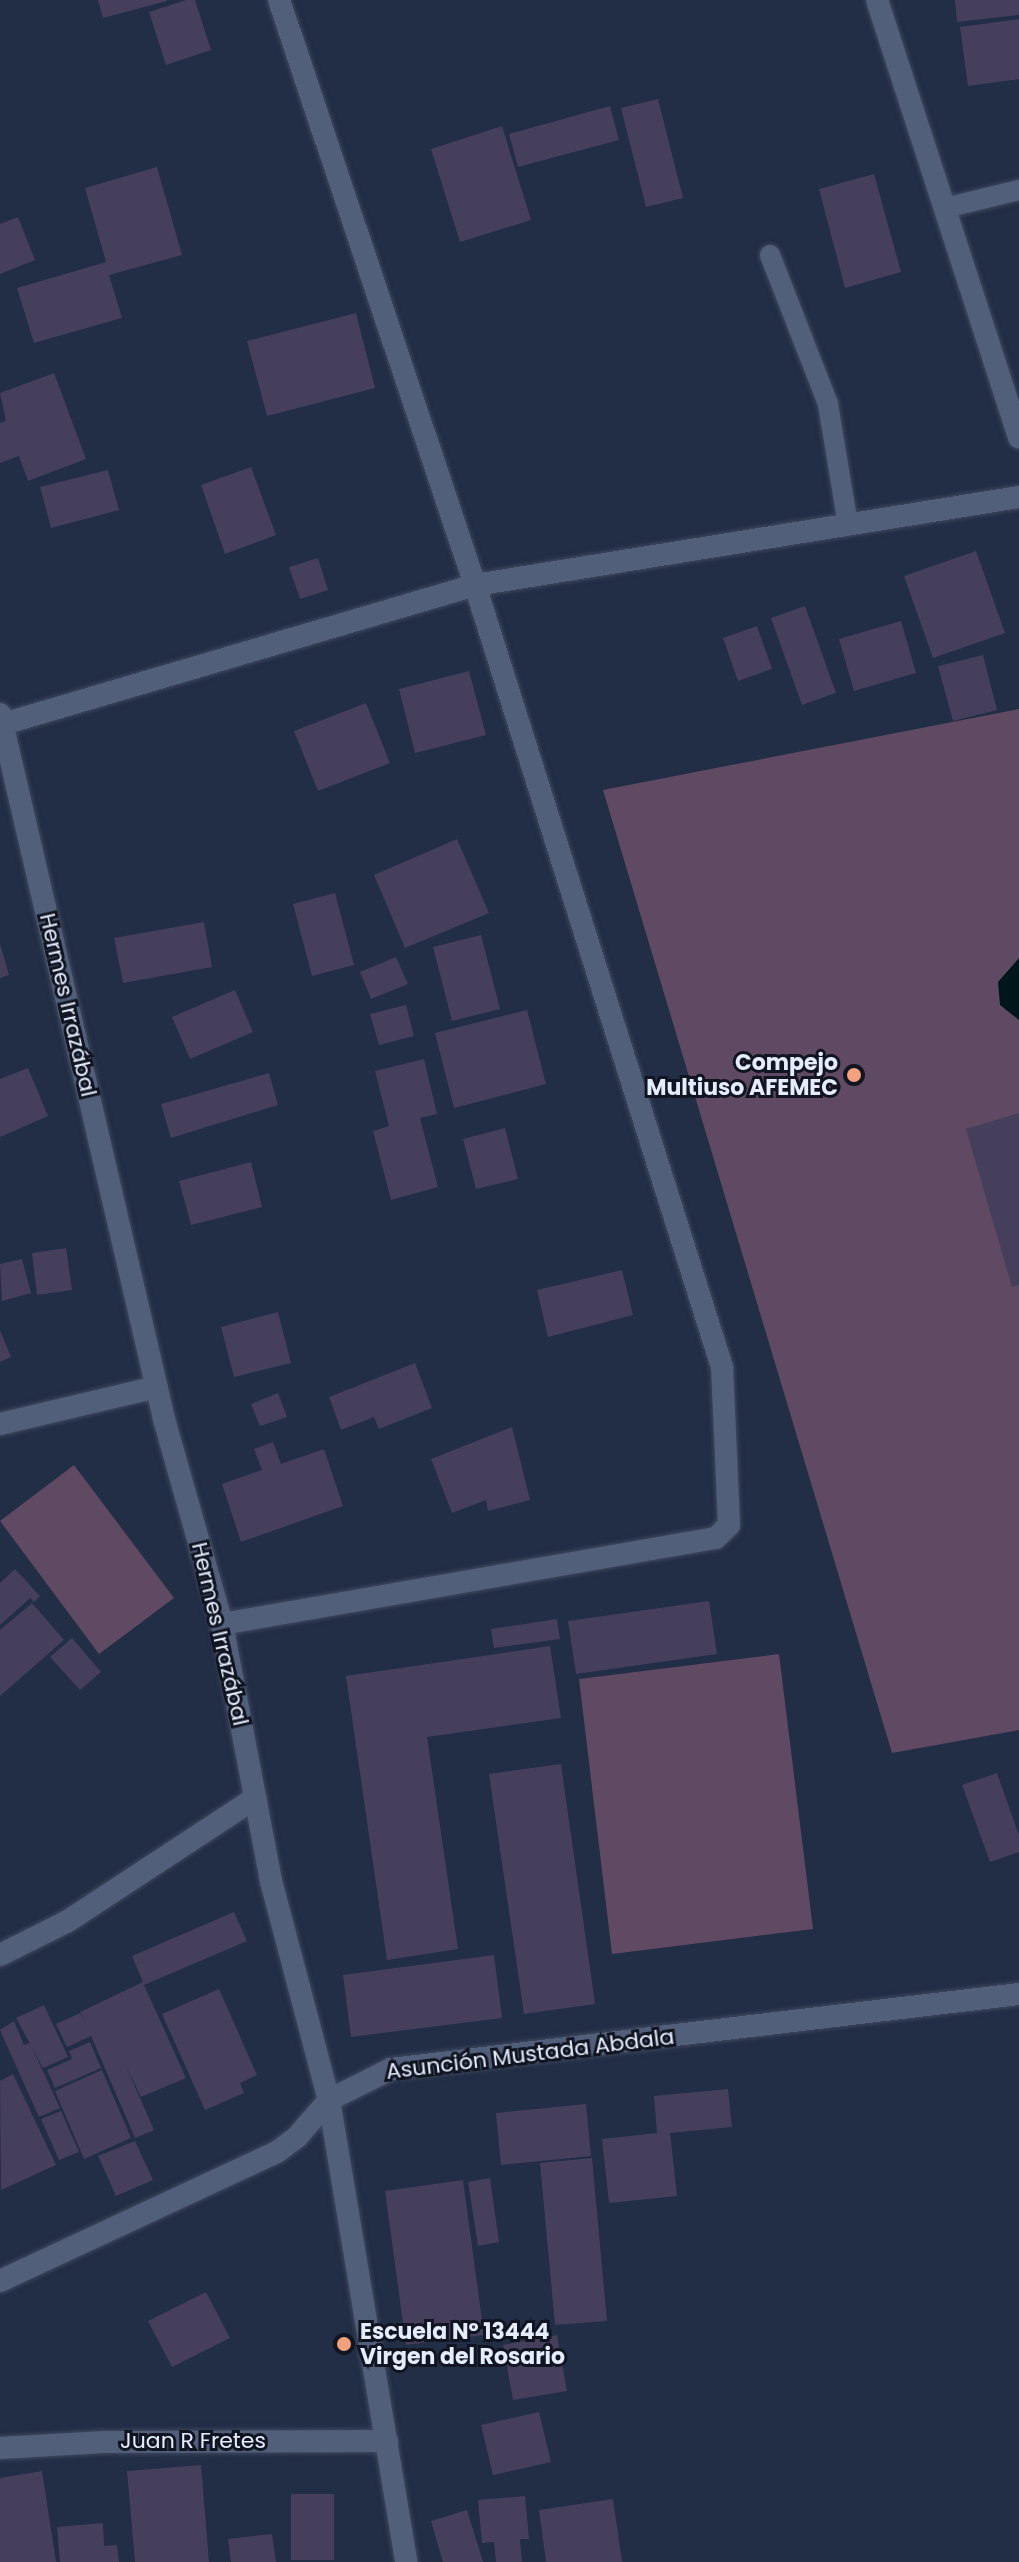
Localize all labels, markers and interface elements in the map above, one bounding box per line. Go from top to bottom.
street label: Hermes Irrazábal [34,911,102,1099]
place label: Compejo Multiuso AFEMEC [646,1049,838,1100]
marker: Compejo Multiuso AFEMEC [845,1066,863,1084]
street label: Hermes Irrazábal [186,1540,254,1728]
street label: Asunción Mustada Abdala [384,2023,676,2085]
place label: Escuela Nº 13444 Virgen del Rosario [360,2318,565,2370]
marker: Escuela Nº 13444 Virgen del Rosario [335,2335,353,2353]
street label: Juan R Fretes [120,2428,266,2454]

